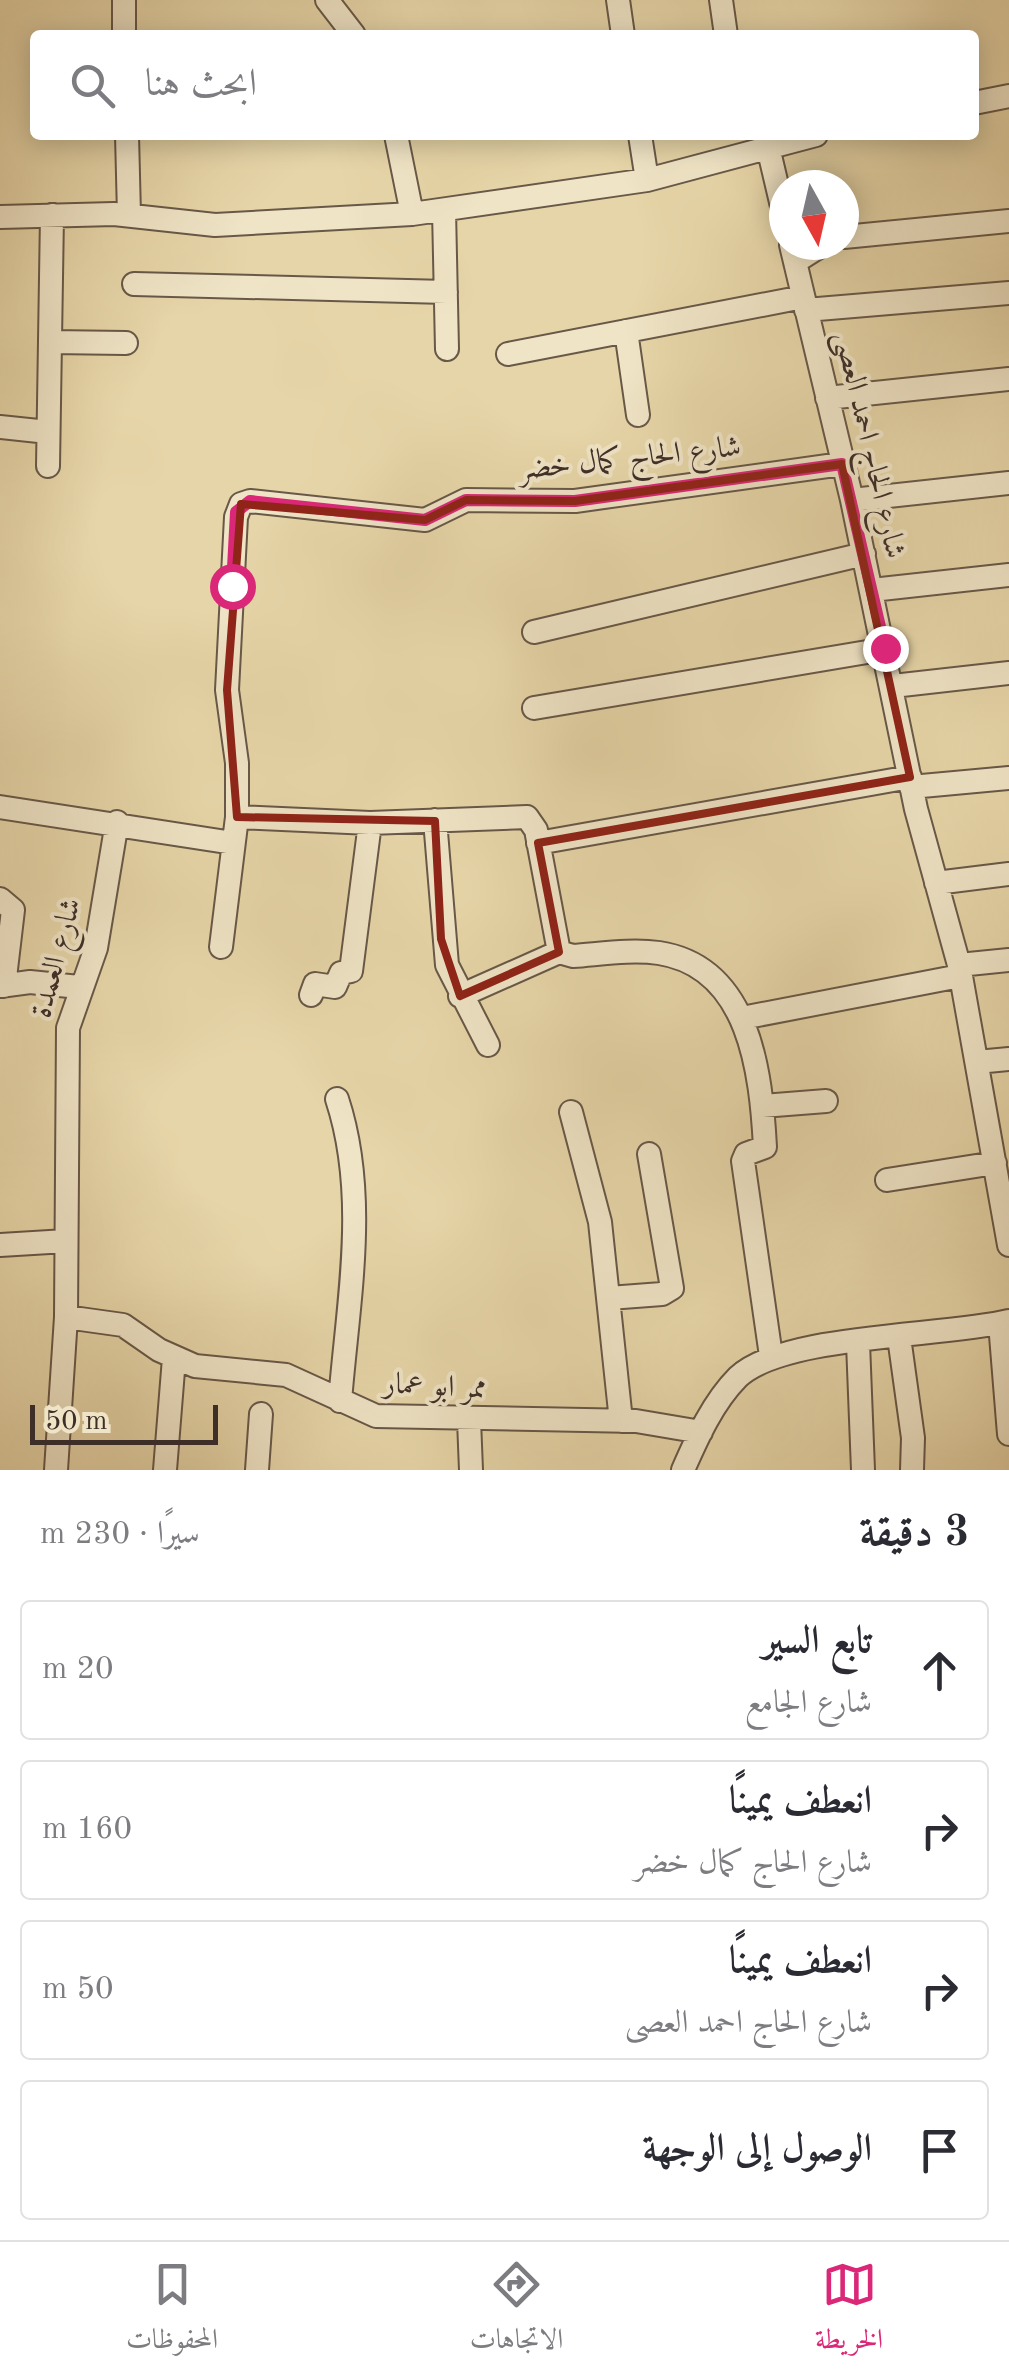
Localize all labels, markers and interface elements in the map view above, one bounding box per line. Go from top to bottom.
search box [30,30,979,140]
icon: search [65,58,120,113]
text: ابحث هنا [145,66,257,104]
north arrow [769,170,859,260]
street label: شارع الحاج احمد العصى [820,329,910,563]
street label: شارع الحاج كمال خضر [515,431,743,495]
route start [210,564,256,610]
route end [863,626,909,672]
street label: شارع العمدة [27,895,95,1023]
street label: ممر ابو عمار [380,1369,487,1407]
scale bar [30,1400,218,1444]
text: 50 m [45,1408,108,1436]
text: 3 دقيقة [860,1513,969,1555]
text: سيرًا · 230 m [40,1519,200,1551]
text: تابع السير [762,1623,872,1661]
icon: ahead [912,1643,967,1698]
text: 20 m [42,1654,114,1686]
text: شارع الجامع [745,1688,872,1720]
text: انعطف يمينًا [729,1783,872,1821]
icon: right [912,1803,967,1858]
text: 160 m [42,1814,132,1846]
text: شارع الحاج كمال خضر [634,1848,872,1880]
text: انعطف يمينًا [729,1943,872,1981]
icon: right [912,1963,967,2018]
text: 50 m [42,1974,114,2006]
text: شارع الحاج احمد العصى [625,2008,872,2040]
icon: arrive [912,2123,967,2178]
text: الوصول إلى الوجهة [643,2131,872,2169]
tab: المحفوظات [126,2257,218,2366]
tab: الاتجاهات [470,2257,563,2366]
tab: الخريطة [815,2257,883,2366]

